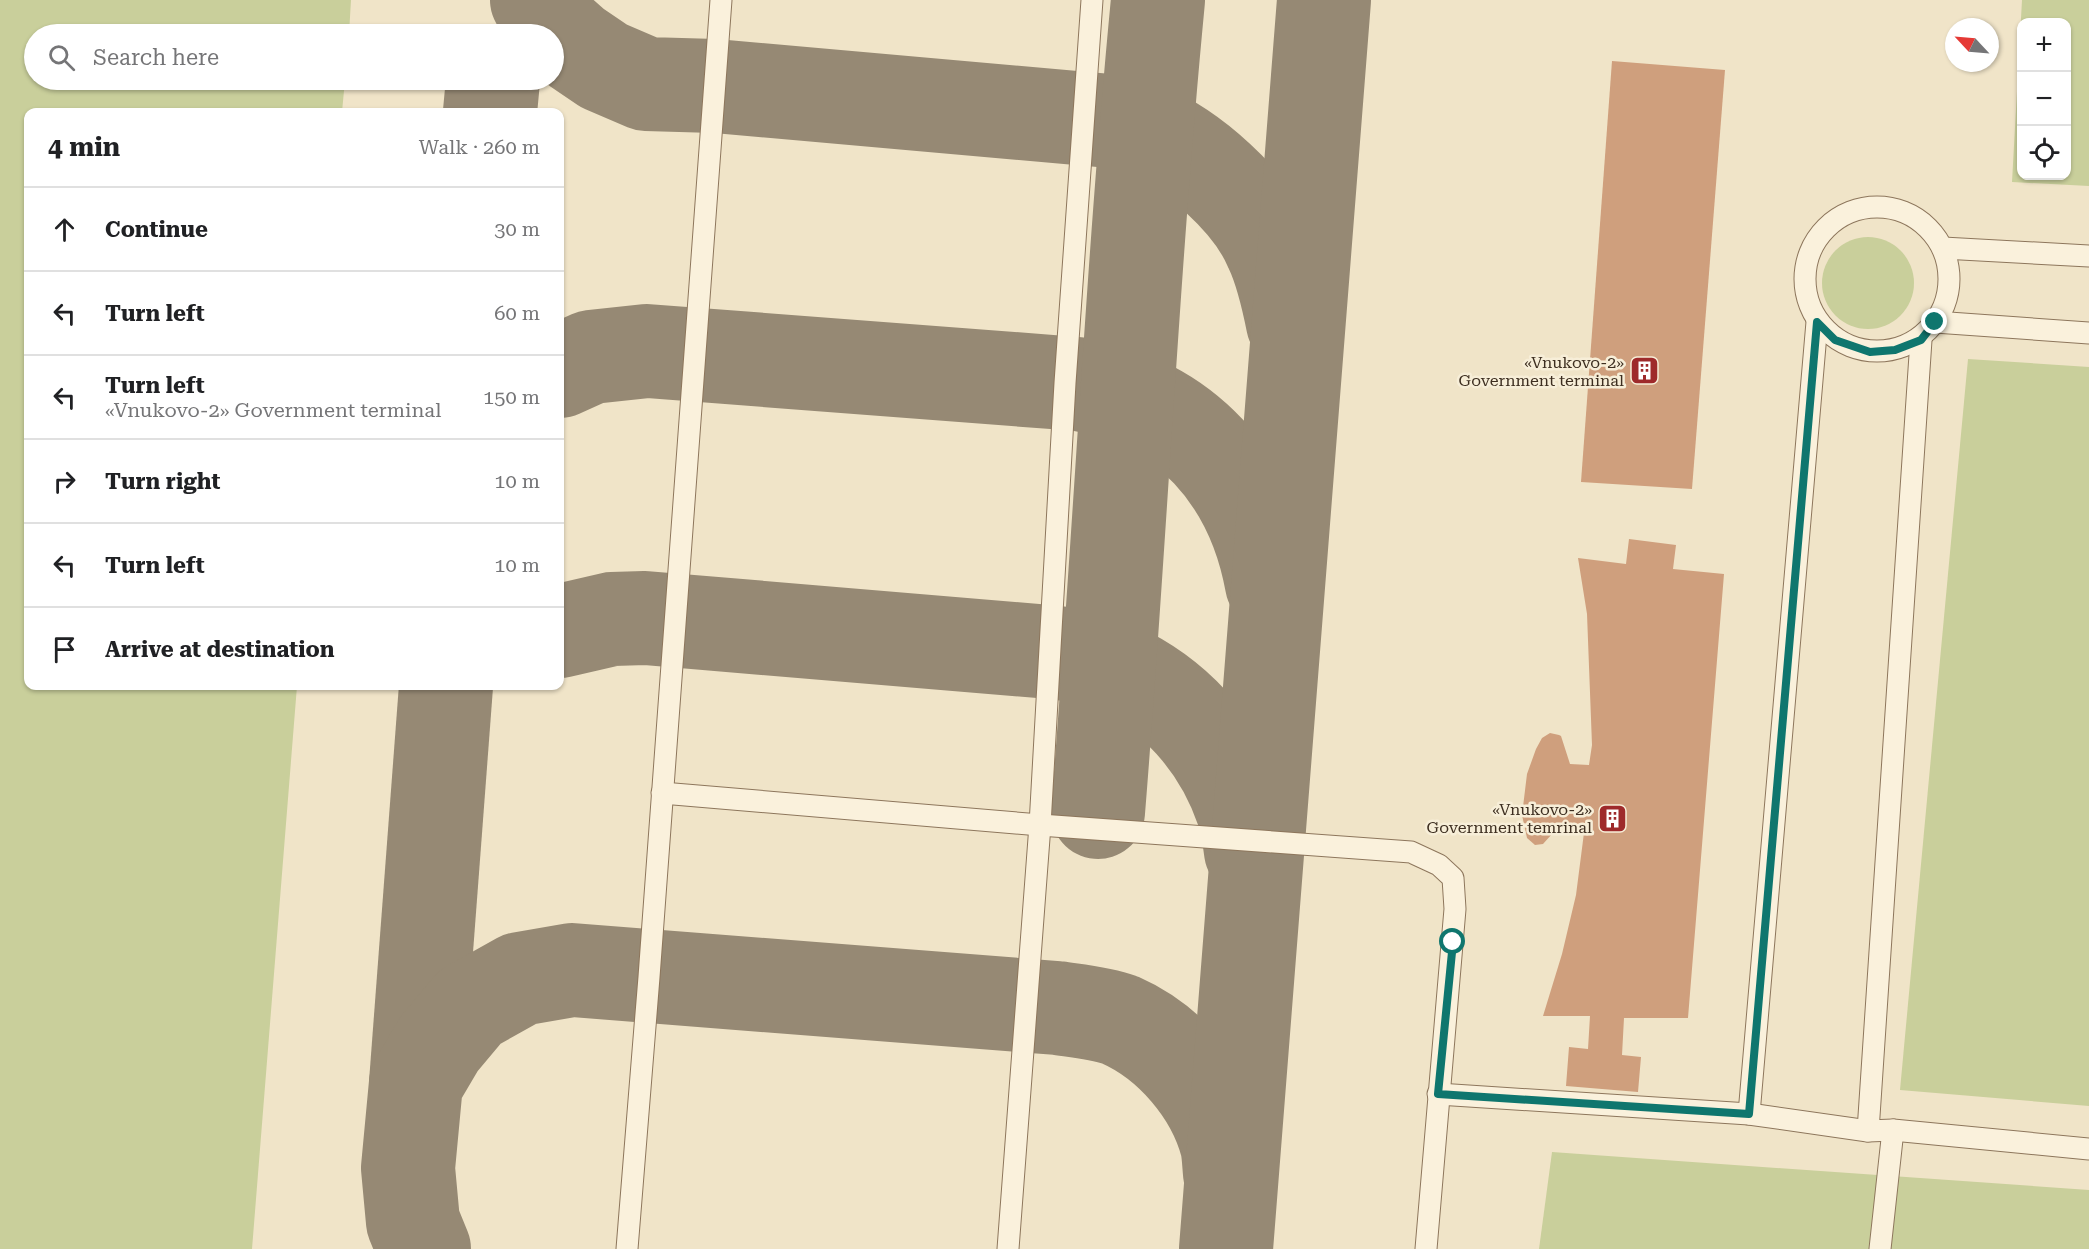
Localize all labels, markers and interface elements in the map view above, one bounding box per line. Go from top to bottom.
north arrow [1945,18,1999,72]
map controls [2017,18,2071,180]
button: + [2017,18,2071,72]
search box [24,24,564,90]
icon: search [45,41,78,74]
text: Search here [93,45,219,70]
button: − [2017,72,2071,126]
button: locate [2017,126,2071,180]
text: 4 min [48,132,120,162]
text: Walk · 260 m [419,135,540,159]
icon: ahead [48,213,81,246]
text: Continue [105,217,208,242]
text: 30 m [494,217,540,241]
icon: left [48,297,81,330]
text: Turn left [105,301,205,326]
text: 60 m [494,301,540,325]
route end [1921,308,1947,334]
place label: «Vnukovo-2» Government terminal [1459,353,1624,390]
building icon: «Vnukovo-2» Government terminal [1629,355,1661,387]
text: Turn left [105,373,205,398]
icon: left [48,381,81,414]
text: 150 m [483,385,540,409]
text: «Vnukovo-2» Government terminal [105,398,441,422]
icon: right [48,465,81,498]
text: Turn right [105,469,220,494]
text: 10 m [494,469,540,493]
icon: left [48,549,81,582]
text: Turn left [105,553,205,578]
text: 10 m [494,553,540,577]
icon: arrive [48,633,81,666]
text: Arrive at destination [105,637,334,662]
place label: «Vnukovo-2» Government temrinal [1427,800,1592,837]
building icon: «Vnukovo-2» Government temrinal [1597,802,1629,834]
route start [1439,928,1465,954]

